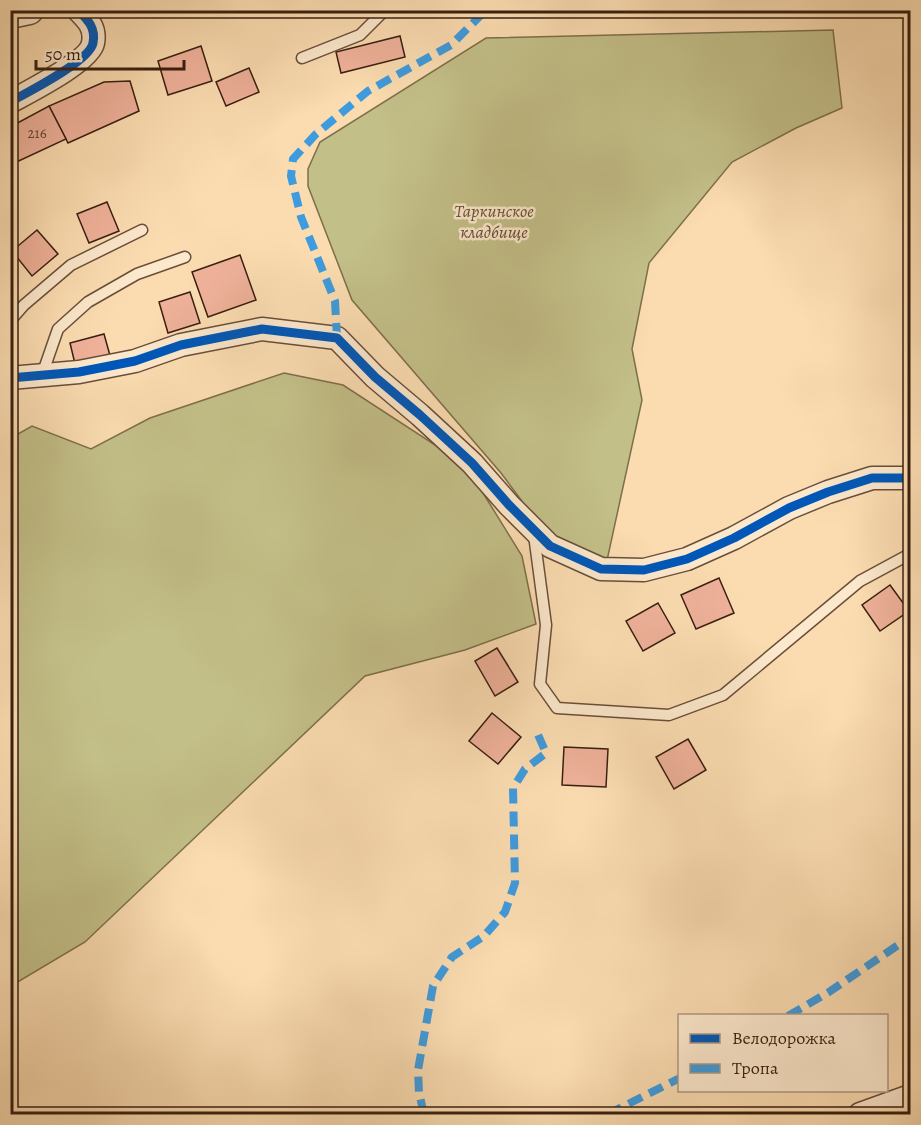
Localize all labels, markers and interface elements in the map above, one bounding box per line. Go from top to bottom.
scale bar [36,33,184,71]
text: 50 m [45,42,81,66]
house number: 216 [27,123,47,143]
park label: Таркинское кладбище [454,199,534,244]
legend [678,1014,888,1092]
text: Велодорожка [732,1026,837,1050]
text: Тропа [732,1056,779,1080]

